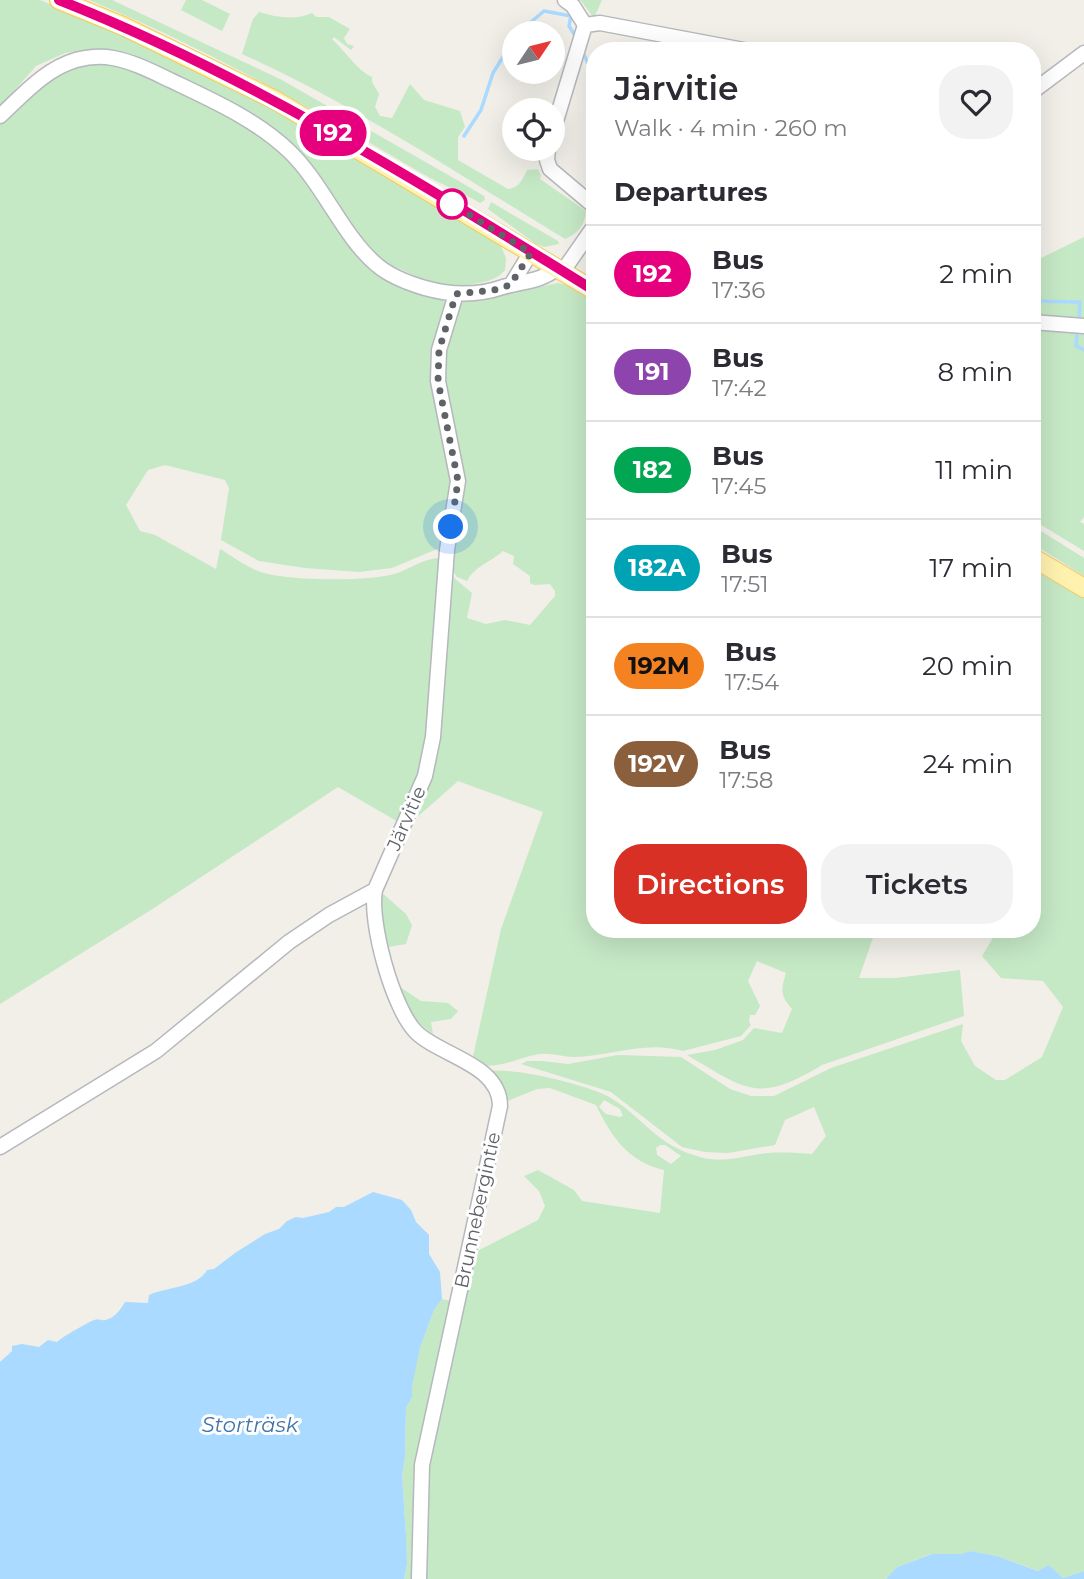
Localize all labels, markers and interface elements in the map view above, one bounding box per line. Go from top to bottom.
north arrow [502,21,565,84]
map controls [502,21,565,161]
button: heart [939,65,1013,139]
text: Järvitie [614,68,738,108]
button: locate [502,98,565,161]
line badge: 192 [293,110,373,156]
text: Walk · 4 min · 260 m [614,114,848,142]
text: 192 [314,118,352,147]
text: Departures [614,176,768,208]
unlabelled marker [437,189,467,219]
text: Bus [712,244,764,276]
text: 2 min [939,258,1013,290]
text: 192 [633,259,672,288]
text: 17:36 [712,276,765,304]
text: Bus [712,342,764,374]
text: 8 min [937,356,1013,388]
text: 191 [635,357,670,386]
text: 17:42 [712,374,766,402]
text: Bus [712,440,764,472]
text: 11 min [935,454,1013,486]
text: 182 [633,455,672,484]
text: 17:45 [712,472,766,500]
your location [433,509,468,544]
text: Bus [721,538,772,570]
text: 17 min [929,552,1013,584]
text: 182A [628,553,686,582]
text: 17:51 [721,570,768,598]
text: Bus [725,636,776,668]
text: 20 min [922,650,1013,682]
text: 192M [628,651,690,680]
text: 17:54 [725,668,779,696]
text: Bus [719,734,771,766]
text: 24 min [923,748,1013,780]
text: 192V [628,749,684,778]
text: 17:58 [719,766,773,794]
street label: Järvitie [382,782,431,855]
button: Directions [614,844,807,924]
button: Tickets [821,844,1013,924]
street label: Brunnebergintie [450,1130,505,1290]
water label: Storträsk [202,1412,300,1437]

